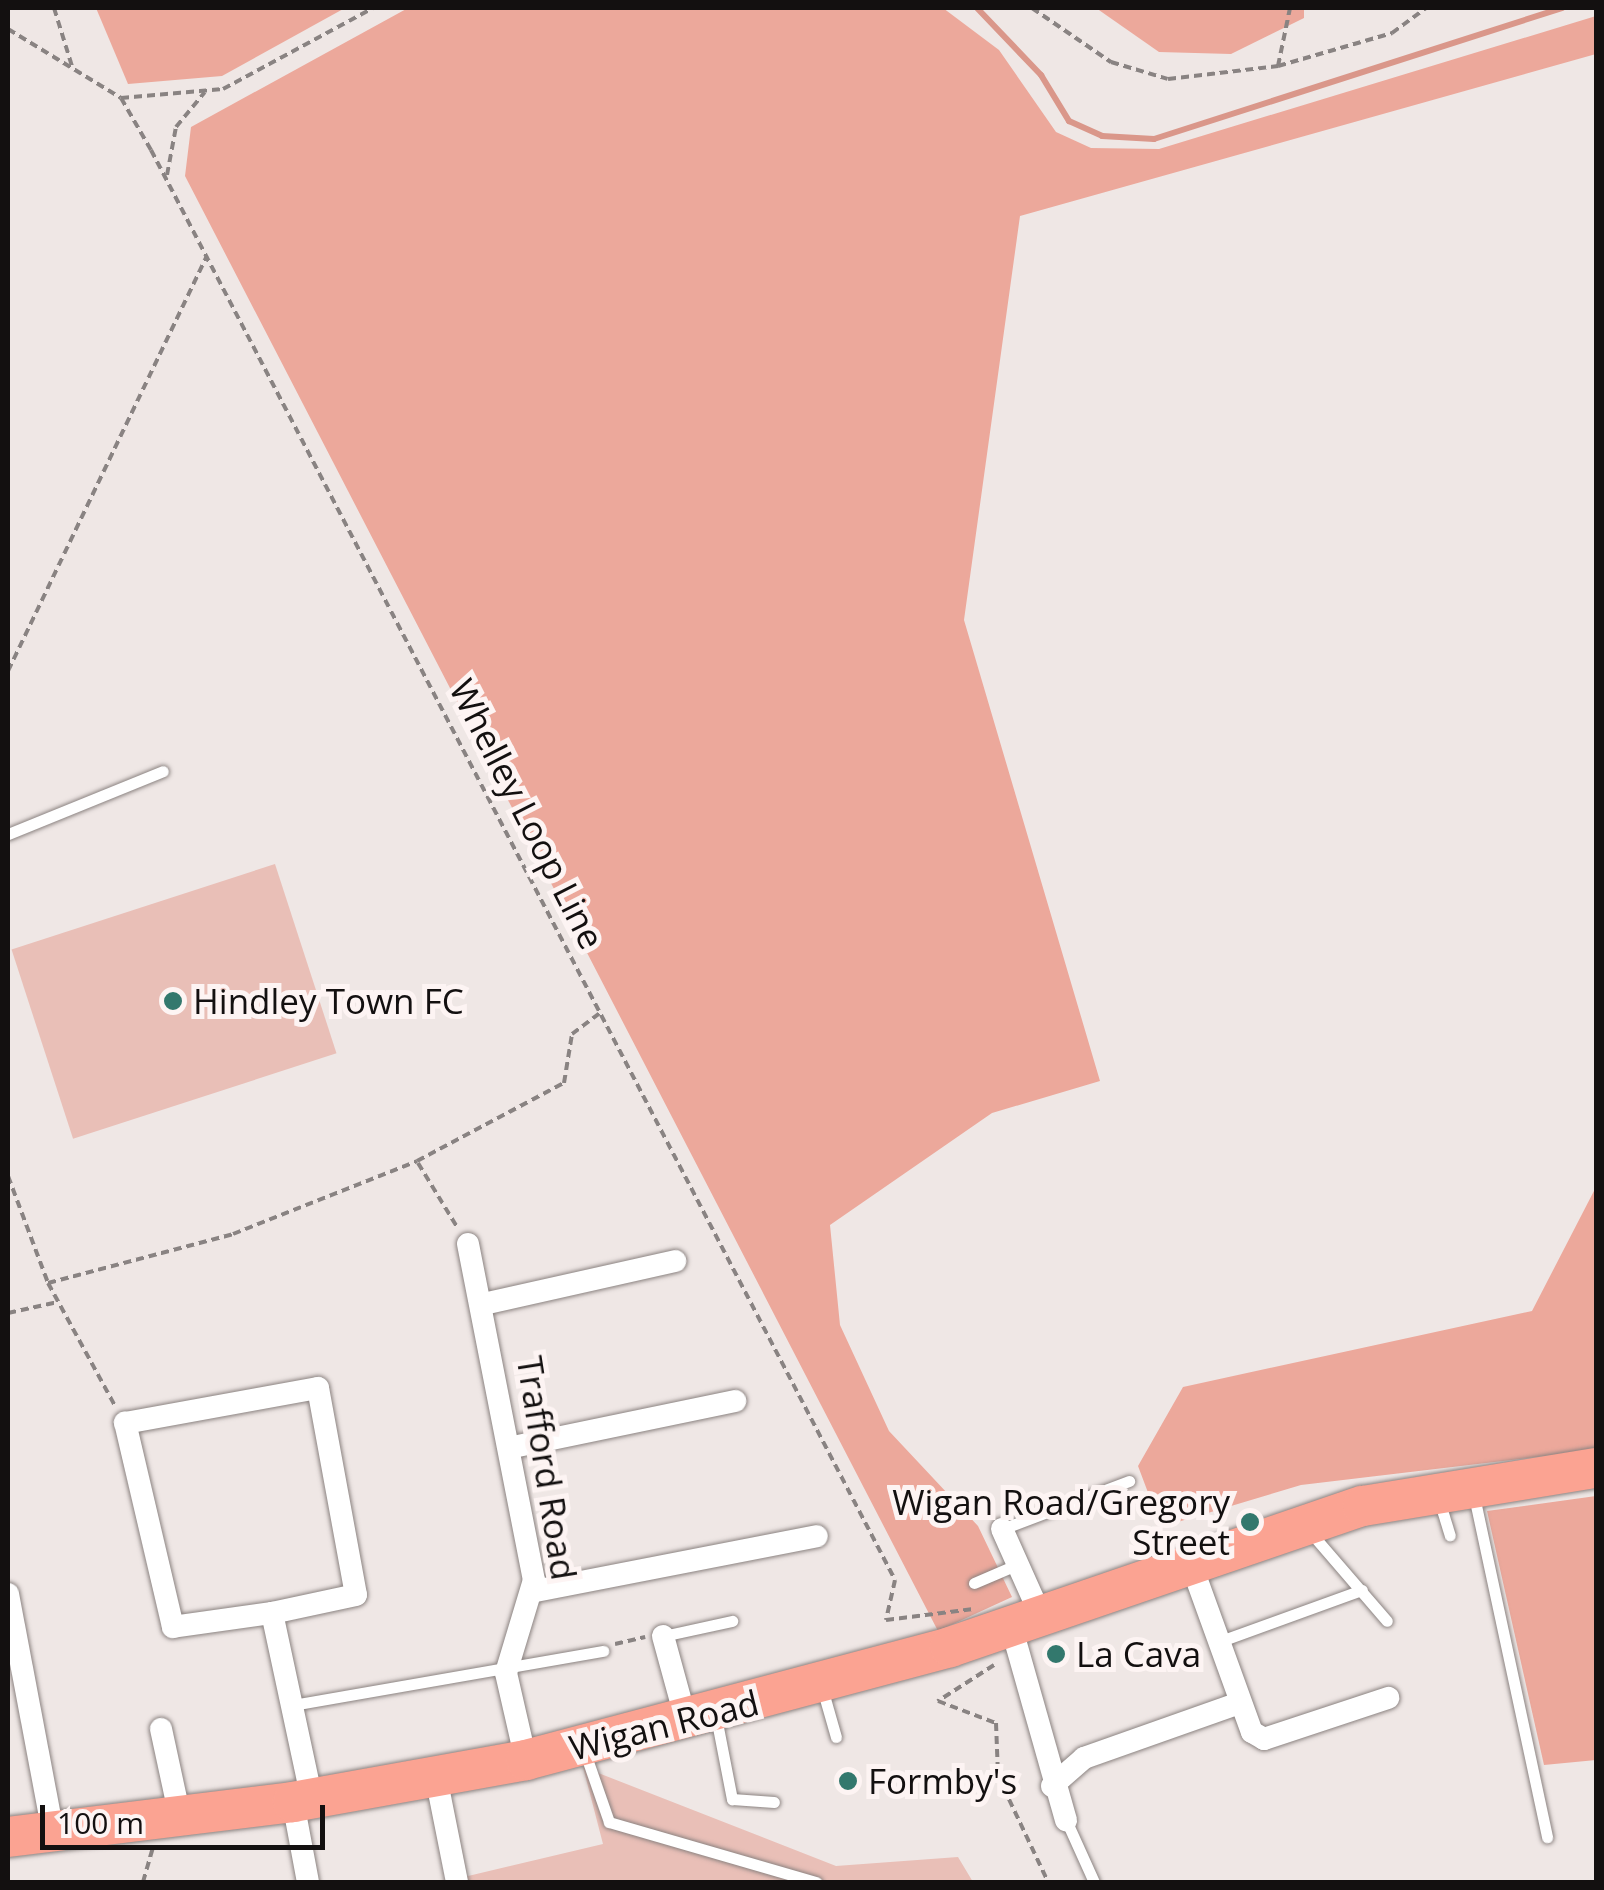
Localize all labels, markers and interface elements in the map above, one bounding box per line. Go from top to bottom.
street label: Whelley Loop Line [441,672,613,956]
place label: Hindley Town FC [193,980,464,1022]
marker: Hindley Town FC [162,990,184,1012]
street label: Trafford Road [509,1353,585,1583]
place label: Wigan Road/Gregory Street [892,1481,1230,1563]
marker: Wigan Road/Gregory Street [1239,1511,1261,1533]
place label: La Cava [1076,1633,1201,1675]
marker: La Cava [1045,1643,1067,1665]
street label: Wigan Road [565,1681,763,1769]
place label: Formby's [868,1760,1017,1802]
marker: Formby's [837,1770,859,1792]
scale bar [45,1785,330,1847]
text: 100 m [57,1802,144,1843]

